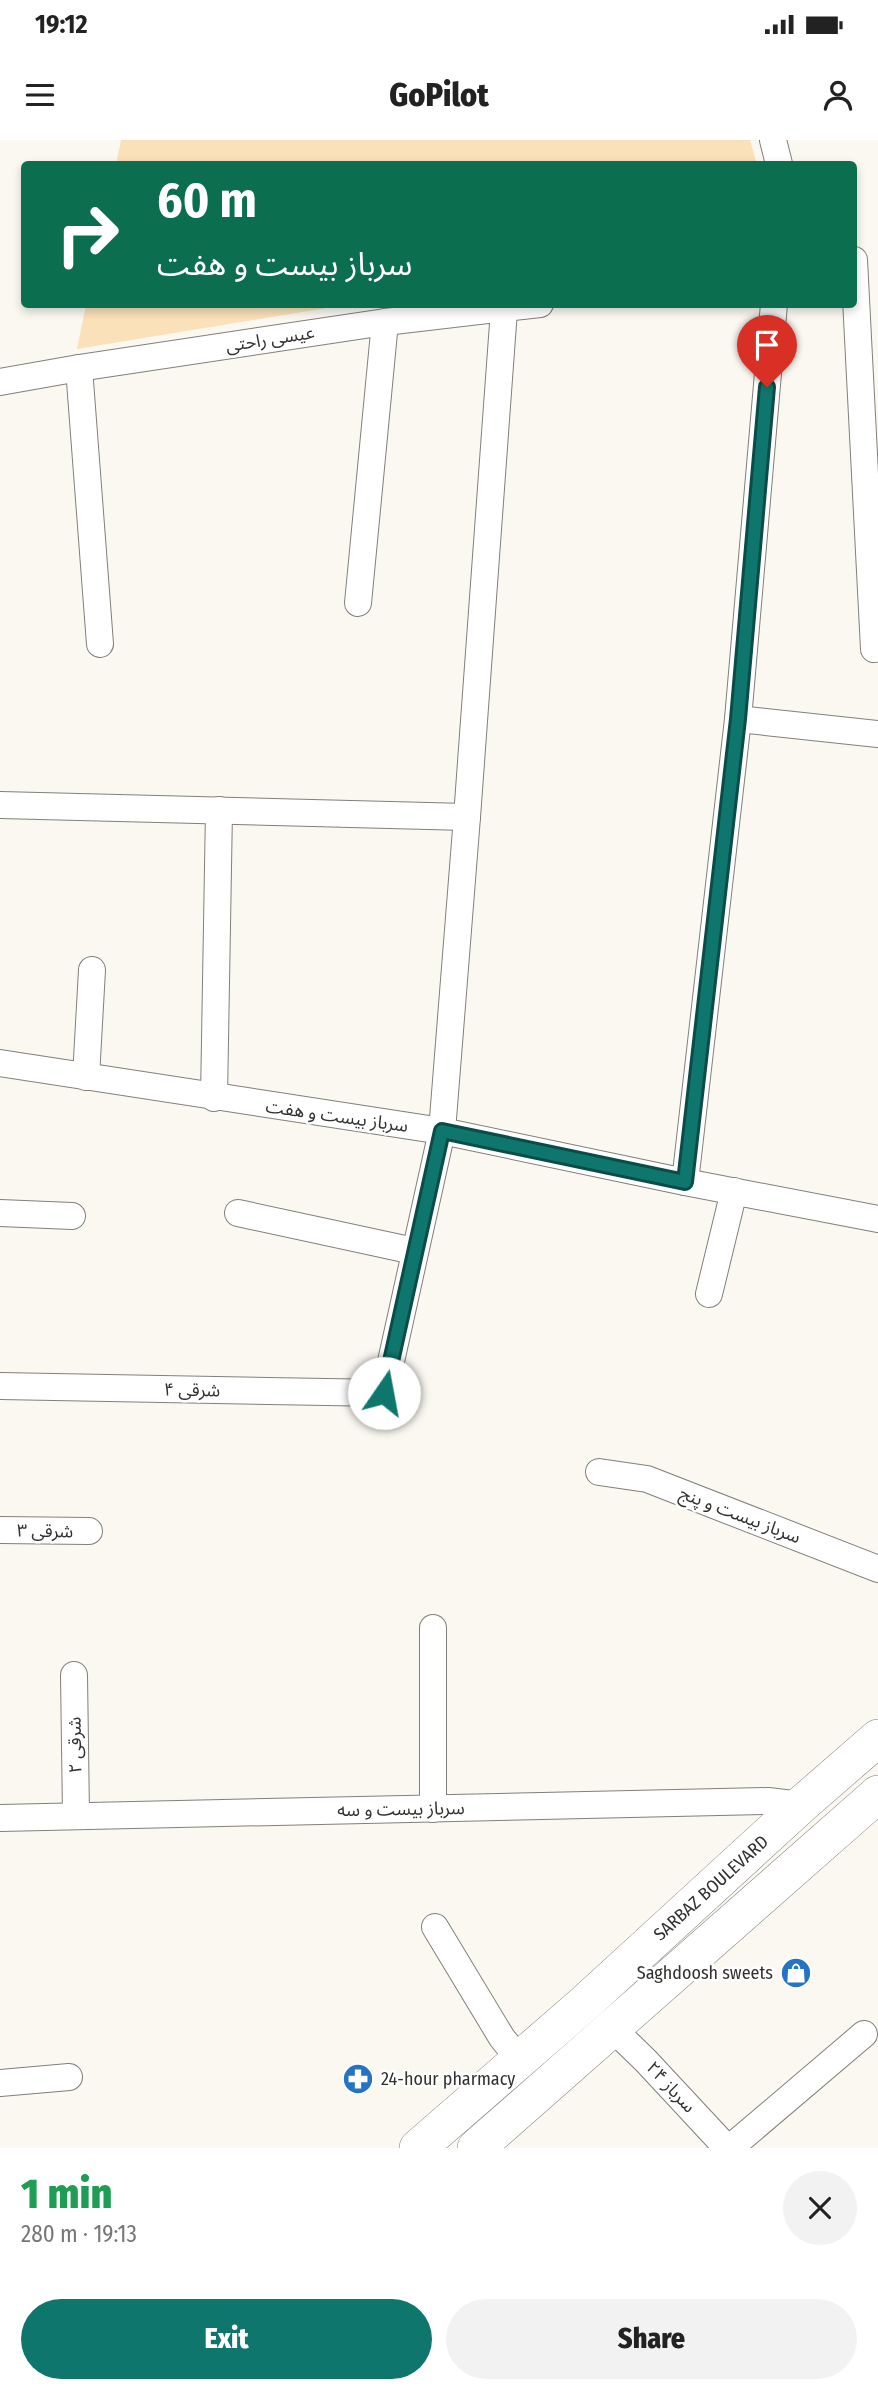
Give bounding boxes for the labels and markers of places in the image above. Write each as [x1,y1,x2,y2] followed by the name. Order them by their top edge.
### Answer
[737,315,797,387] pin
[779,1956,813,1990] shop icon: Saghdoosh sweets
[637,1962,773,1984] place label: Saghdoosh sweets
[341,2062,375,2096] pharmacy icon: 24-hour pharmacy
[381,2068,515,2090] place label: 24-hour pharmacy

